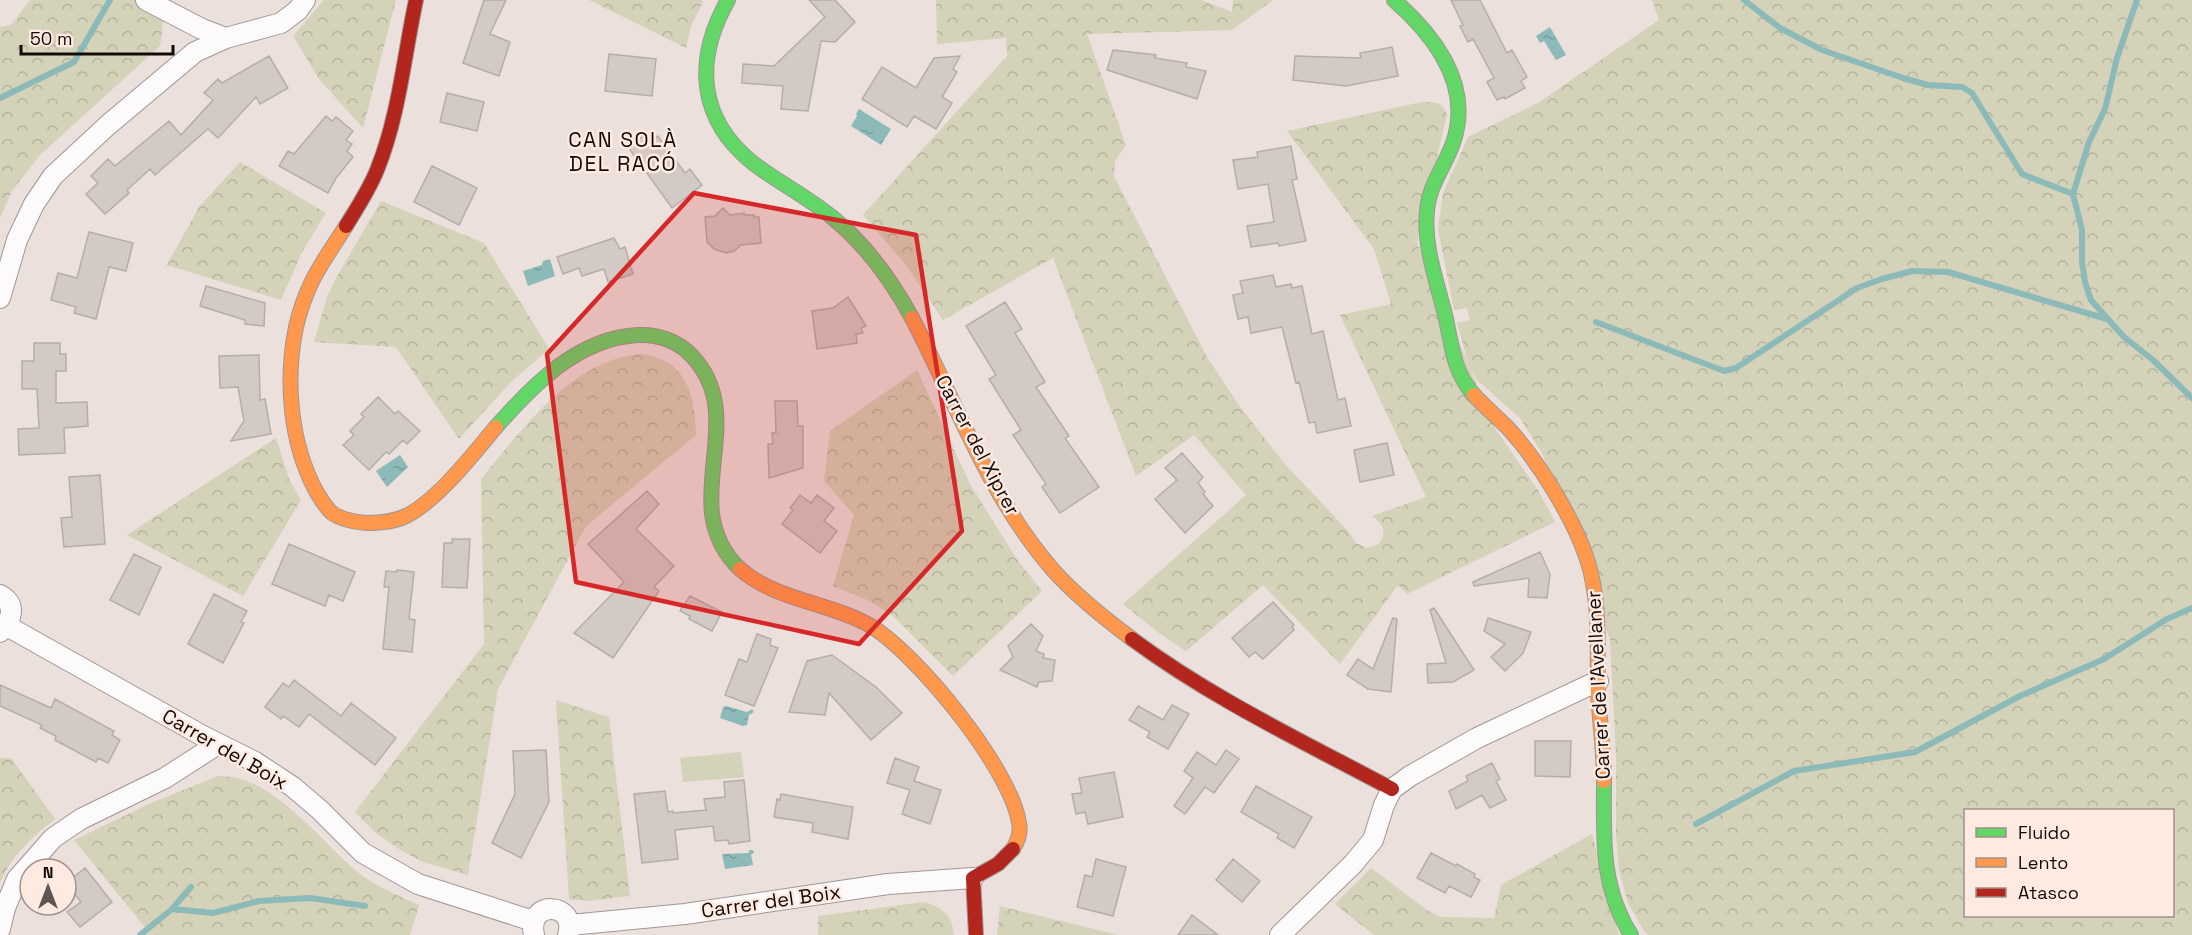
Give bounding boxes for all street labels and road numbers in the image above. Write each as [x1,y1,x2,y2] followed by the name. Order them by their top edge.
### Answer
[930,370,1026,520] street label: Carrer del Xiprer
[1580,590,1616,780] street label: Carrer de l'Avellaner
[158,703,292,795] street label: Carrer del Boix
[700,878,842,924] street label: Carrer del Boix

